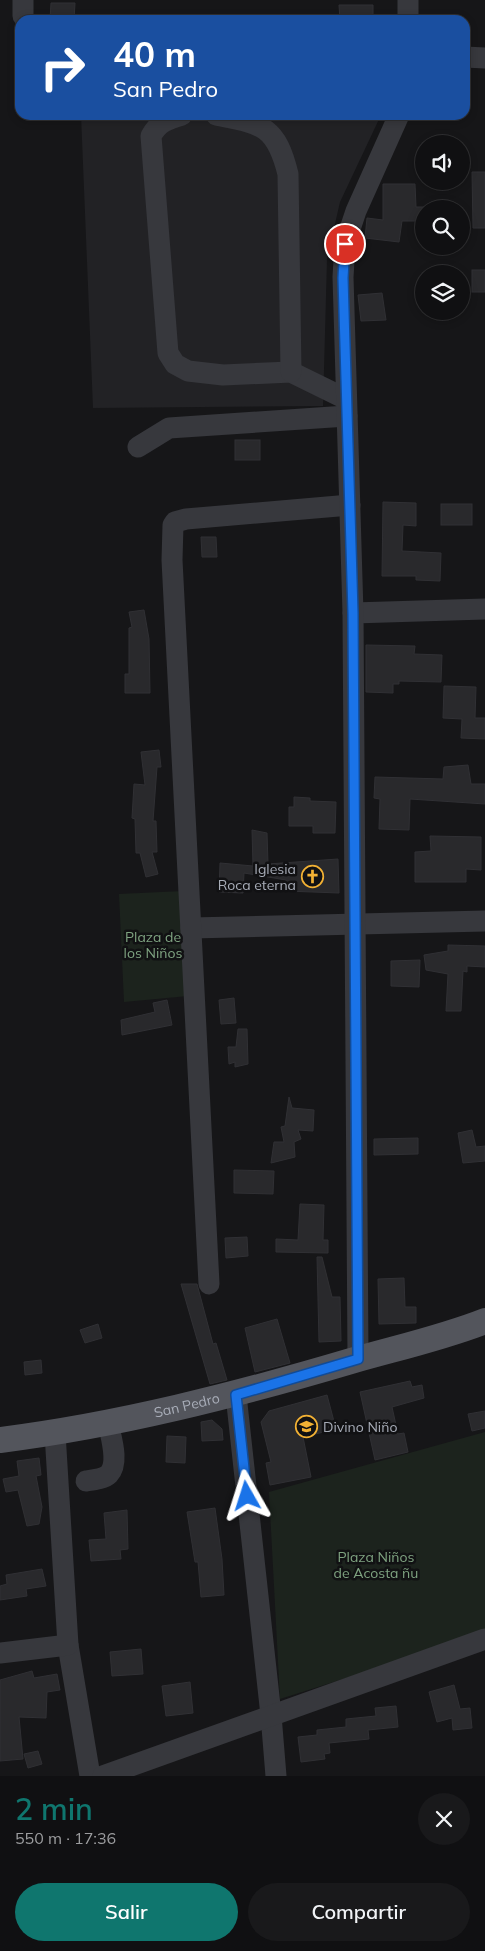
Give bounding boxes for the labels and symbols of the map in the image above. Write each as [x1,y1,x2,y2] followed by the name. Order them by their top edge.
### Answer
[324,223,366,265] pin
[218,860,296,894] place label: Iglesia Roca eterna
[300,865,324,889] church icon: Iglesia Roca eterna
[124,928,182,962] park label: Plaza de los Niños
[152,1389,221,1422] street label: San Pedro
[295,1415,319,1439] school or university icon: Divino Niño
[323,1418,397,1436] place label: Divino Niño
[220,1469,272,1521] position arrow
[334,1548,418,1582] park label: Plaza Niños de Acosta ñu

